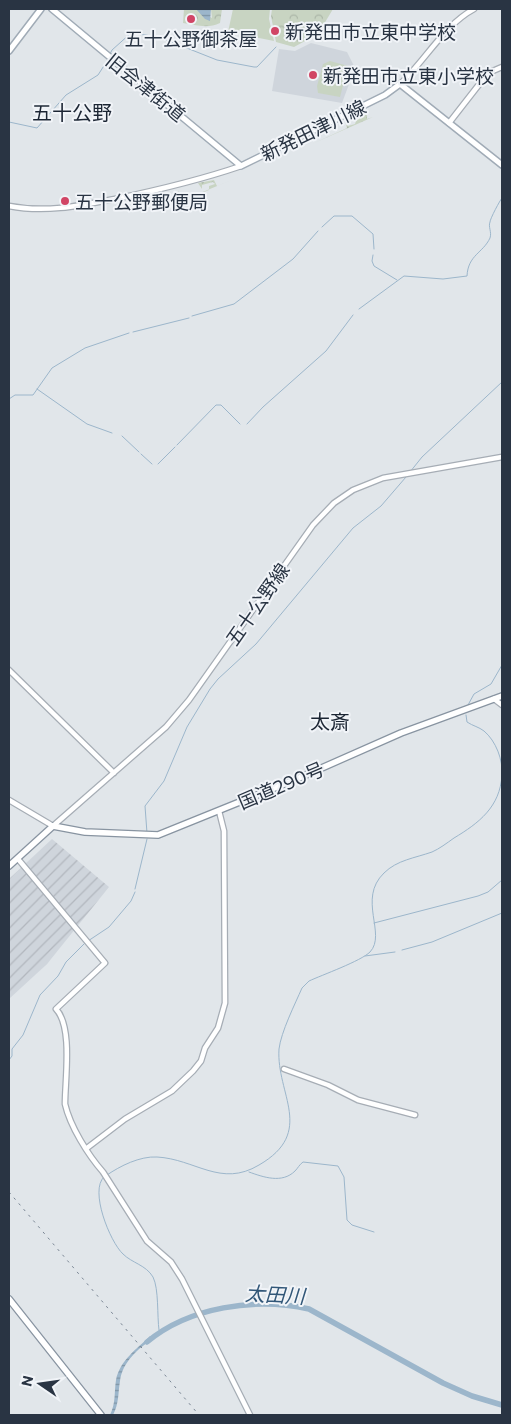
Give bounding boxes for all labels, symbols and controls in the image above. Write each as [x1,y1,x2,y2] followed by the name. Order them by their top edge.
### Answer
[185,13,197,25] marker: 五十公野御茶屋
[285,20,456,43] place label: 新発田市立東中学校
[269,25,281,37] marker: 新発田市立東中学校
[124,27,258,50] place label: 五十公野御茶屋
[102,48,190,126] street label: 旧会津街道
[323,64,494,87] place label: 新発田市立東小学校
[307,69,319,81] marker: 新発田市立東小学校
[257,95,369,165] street label: 新発田津川線
[32,100,112,124] district label: 五十公野
[75,190,208,213] place label: 五十公野郵便局
[59,195,71,207] marker: 五十公野郵便局
[220,558,294,650] street label: 五十公野線
[310,709,350,733] district label: 太斎
[234,757,328,813] street label: 国道290号
[244,1280,308,1308] water label: 太田川
[15,1359,65,1409] north arrow
[17,1374,36,1388] text: N

